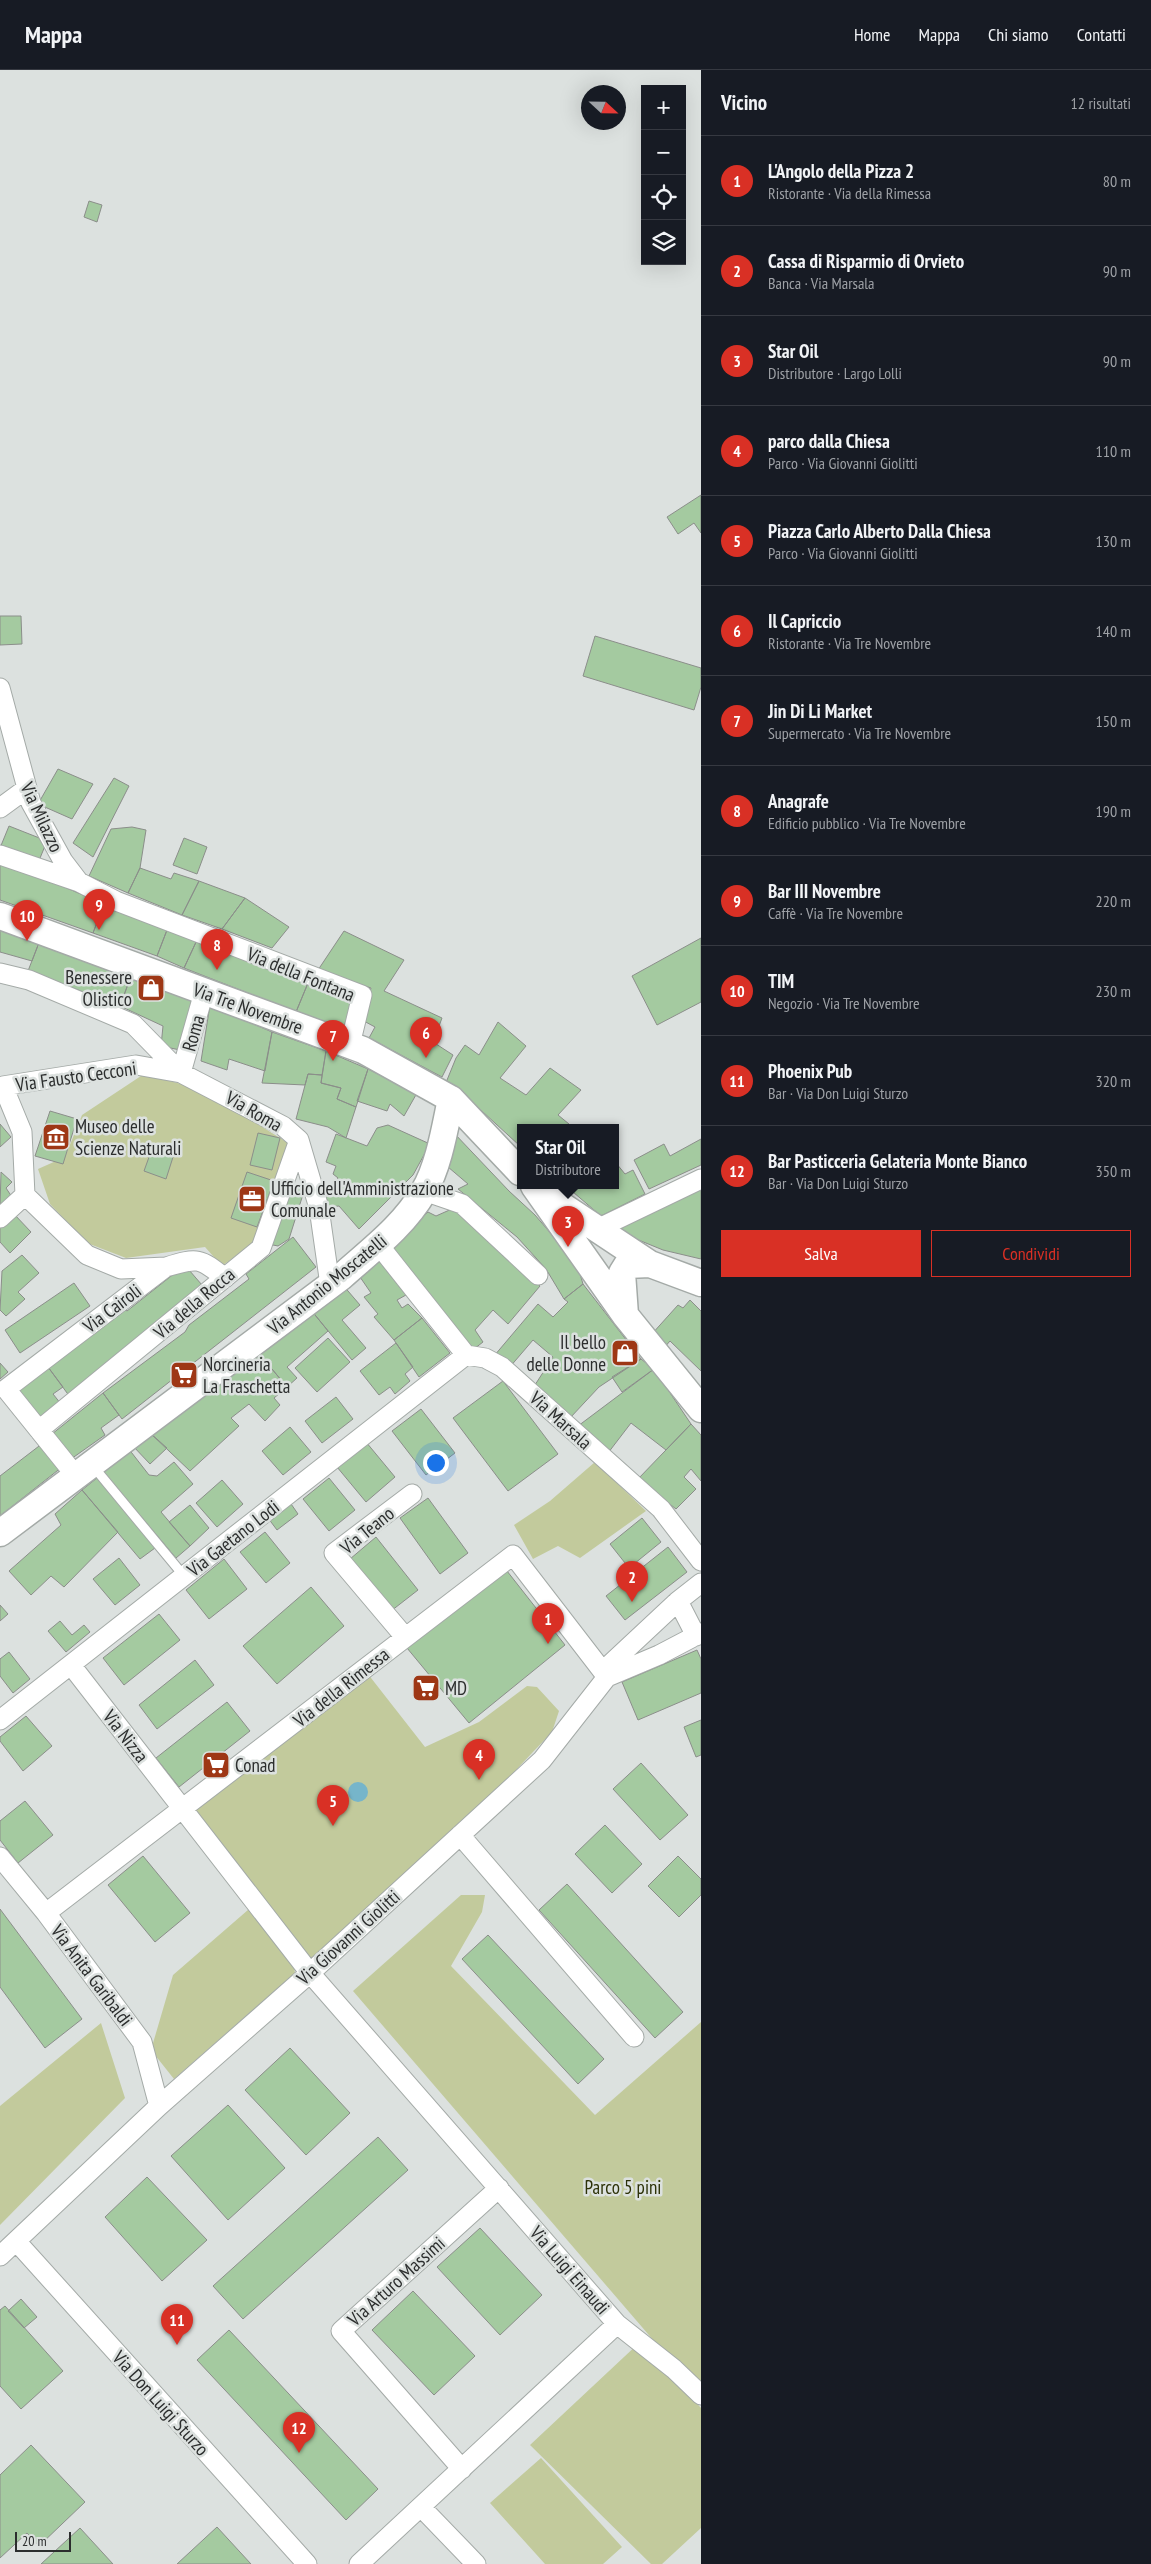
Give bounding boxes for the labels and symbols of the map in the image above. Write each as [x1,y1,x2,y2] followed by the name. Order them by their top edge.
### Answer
[581,85,626,130] north arrow
[15,777,69,856] street label: Via Milazzo
[83,889,115,930] pin: 9
[11,900,43,941] pin: 10
[201,929,233,970] pin: 8
[243,941,358,1007] street label: Via della Fontana
[65,965,132,1011] place label: Benessere Olistico
[136,973,166,1003] shop icon: Benessere Olistico
[189,977,306,1039] street label: Via Tre Novembre
[176,1012,210,1054] street label: Roma
[410,1017,442,1058] pin: 6
[317,1020,349,1061] pin: 7
[13,1056,138,1096] street label: Via Fausto Cecconi
[221,1085,286,1137] street label: Via Roma
[75,1114,181,1160] place label: Museo delle Scienze Naturali
[41,1122,71,1152] museum icon: Museo delle Scienze Naturali
[271,1176,454,1222] place label: Ufficio dell'Amministrazione Comunale
[237,1184,267,1214] office icon: Ufficio dell'Amministrazione Comunale
[552,1206,584,1247] pin: 3
[262,1229,391,1340] street label: Via Antonio Moscatelli
[148,1262,239,1344] street label: Via della Rocca
[77,1278,146,1338] street label: Via Cairoli
[526,1330,606,1376] place label: Il bello delle Donne
[610,1338,640,1368] shop icon: Il bello delle Donne
[203,1352,290,1398] place label: Norcineria La Fraschetta
[169,1360,199,1390] supermarket icon: Norcineria La Fraschetta
[524,1385,597,1454] street label: Via Marsala
[423,1450,449,1476] your location
[181,1495,284,1582] street label: Via Gaetano Lodi
[334,1501,399,1560] street label: Via Teano
[616,1561,648,1602] pin: 2
[532,1603,564,1644] pin: 1
[288,1642,394,1732] street label: Via della Rimessa
[411,1673,441,1703] supermarket icon: MD
[445,1676,467,1700] place label: MD
[97,1704,154,1767] street label: Via Nizza
[463,1739,495,1780] pin: 4
[201,1750,231,1780] supermarket icon: Conad
[235,1753,276,1777] place label: Conad
[317,1785,349,1826] pin: 5
[291,1884,405,1990] street label: Via Giovanni Giolitti
[45,1919,138,2031] street label: Via Anita Garibaldi
[585,2175,661,2199] park label: Parco 5 pini
[524,2220,615,2319] street label: Via Luigi Einaudi
[342,2231,450,2332] street label: Via Arturo Massimi
[161,2304,193,2345] pin: 11
[107,2345,214,2460] street label: Via Don Luigi Sturzo
[283,2412,315,2453] pin: 12
[15,2529,71,2552] scale bar

